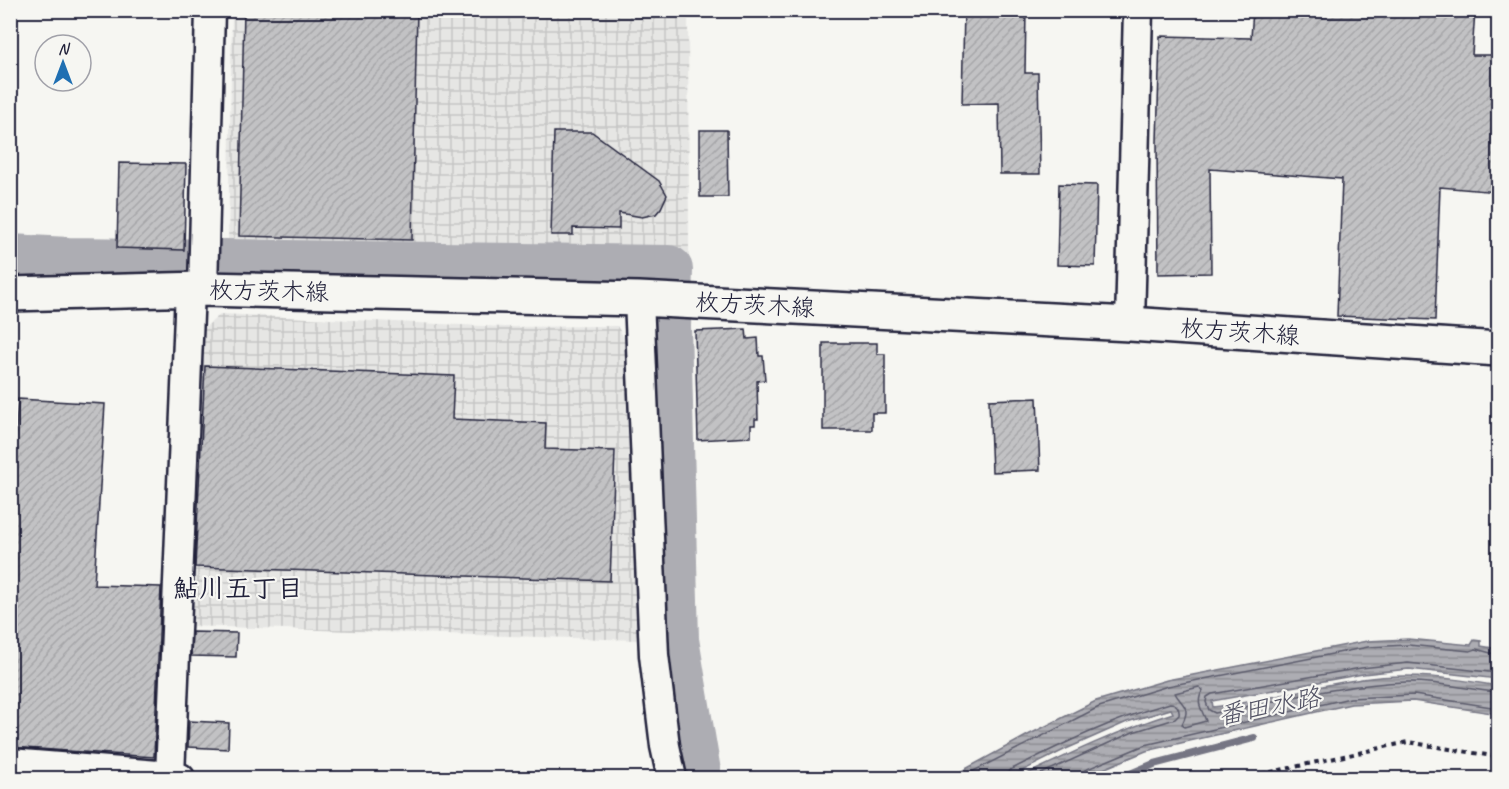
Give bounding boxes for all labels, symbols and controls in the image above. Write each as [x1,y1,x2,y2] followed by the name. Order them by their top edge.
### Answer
[33,33,93,93] north arrow
[58,39,71,59] text: N
[209,275,329,307] street label: 枚方茨木線
[694,287,816,323] street label: 枚方茨木線
[1179,313,1301,351] street label: 枚方茨木線
[173,572,303,605] district label: 鮎川五丁目
[1215,680,1325,733] water label: 番田水路

